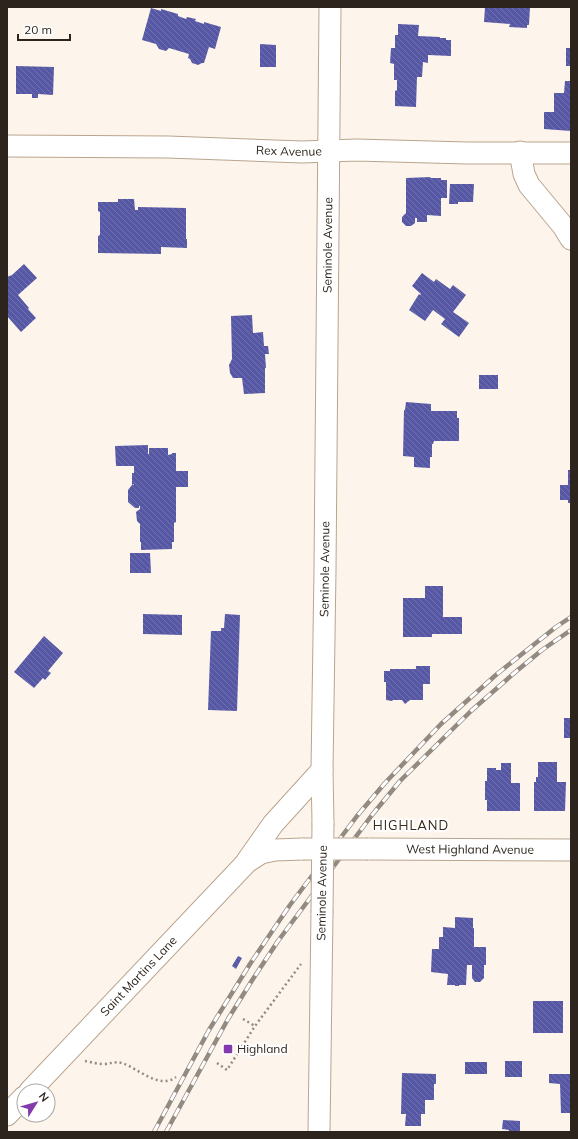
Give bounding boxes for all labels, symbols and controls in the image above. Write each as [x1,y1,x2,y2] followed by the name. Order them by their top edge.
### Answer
[18,16,70,42] scale bar
[24,22,52,37] text: 20 m
[256,142,322,159] street label: Rex Avenue
[319,197,335,293] street label: Seminole Avenue
[316,521,332,617] street label: Seminole Avenue
[373,817,449,833] district label: HIGHLAND
[406,841,534,857] street label: West Highland Avenue
[313,845,330,941] street label: Seminole Avenue
[97,933,180,1019] street label: Saint Martins Lane
[237,1041,288,1056] place label: Highland
[222,1043,234,1055] marker: Highland
[16,1083,56,1123] north arrow
[36,1089,52,1105] text: N

